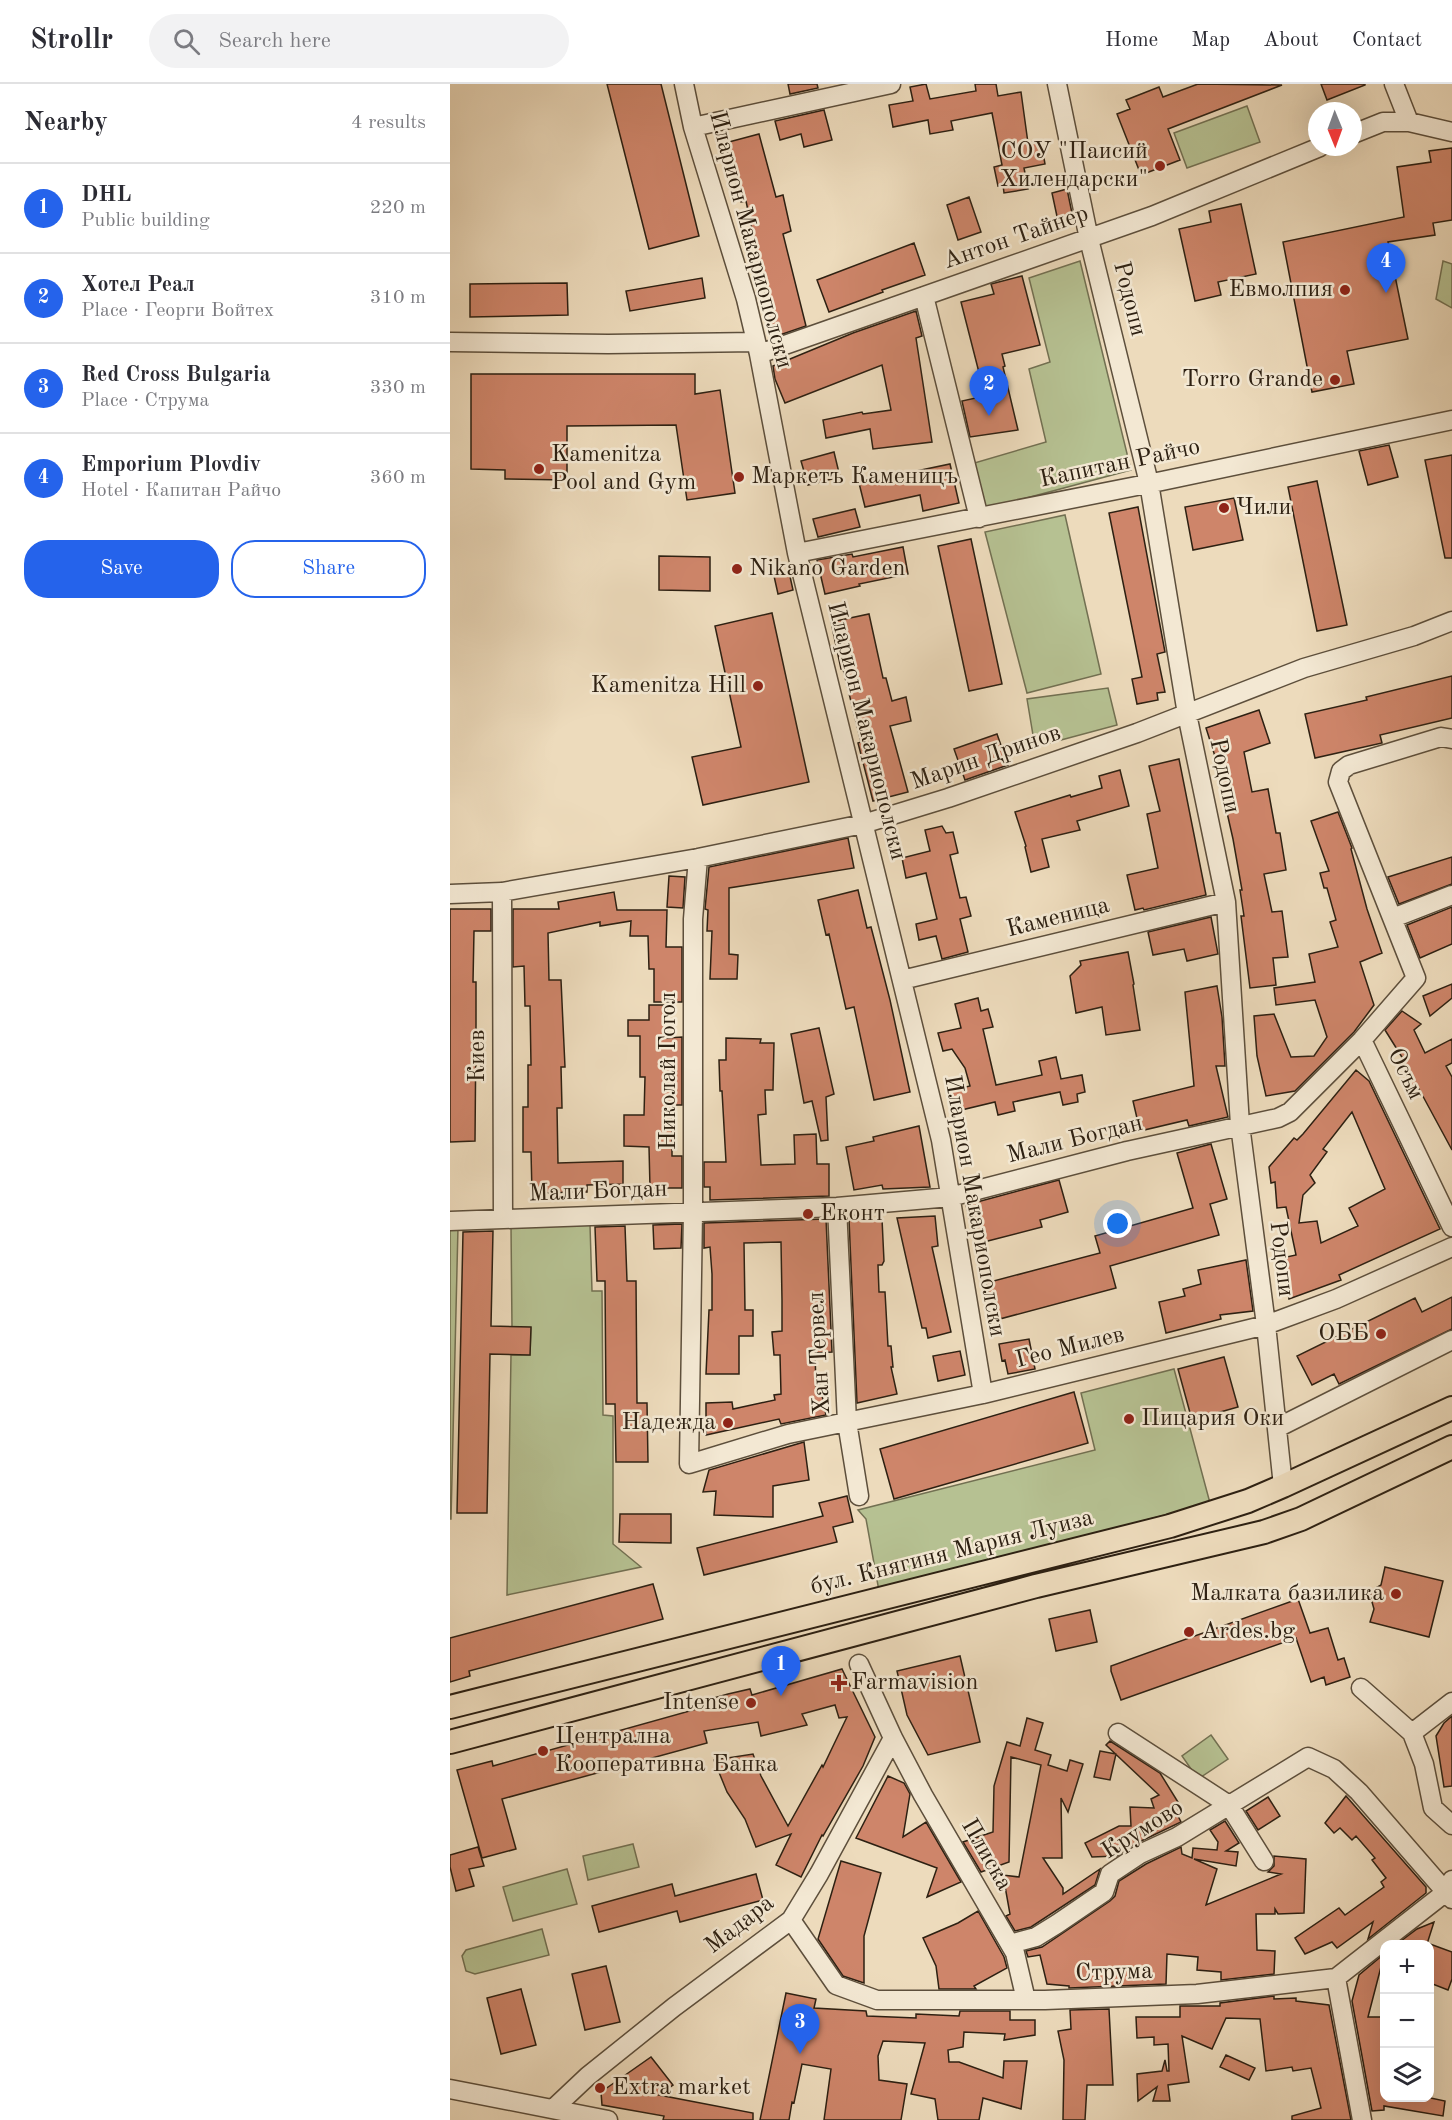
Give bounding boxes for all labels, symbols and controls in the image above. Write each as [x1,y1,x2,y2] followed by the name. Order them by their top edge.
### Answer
[149,14,569,68] search box
[170,25,203,58] icon: search
[30,27,113,55] text: Strollr
[218,30,331,52] text: Search here
[1105,30,1158,51] text: Home
[1191,30,1230,51] text: Map
[1263,30,1319,51] text: About
[1352,30,1422,51] text: Contact
[1308,102,1362,156] north arrow
[704,109,796,371] street label: Иларион Макариополски
[24,110,108,136] text: Nearby
[351,113,426,133] text: 4 results
[1000,140,1148,192] place label: СОУ "Паисий Хилендарски"
[1153,159,1167,173] marker: СОУ "Паисий Хилендарски"
[81,184,131,206] text: DHL
[38,198,49,218] text: 1
[370,198,426,218] text: 220 m
[940,202,1092,274] street label: Антон Тайнер
[81,211,210,231] text: Public building
[1366,244,1406,293] pin: 4
[1108,259,1150,339] street label: Родопи
[81,274,195,296] text: Хотел Реал
[1229,278,1333,302] place label: Евмолпия
[1338,283,1352,297] marker: Евмолпия
[38,288,49,308] text: 2
[370,288,426,308] text: 310 m
[81,301,274,321] text: Place · Георги Войтех
[81,364,271,386] text: Red Cross Bulgaria
[970,366,1008,416] pin: 2
[1182,368,1323,392] place label: Torro Grande
[1328,373,1342,387] marker: Torro Grande
[38,378,49,398] text: 3
[370,378,426,398] text: 330 m
[81,391,209,411] text: Place · Струма
[1038,435,1202,493] street label: Капитан Райчо
[551,443,696,495] place label: Kamenitza Pool and Gym
[81,454,261,476] text: Emporium Plovdiv
[532,462,546,476] marker: Kamenitza Pool and Gym
[751,465,958,489] place label: Маркетъ Каменицъ
[38,468,49,488] text: 4
[370,468,426,488] text: 360 m
[732,470,746,484] marker: Маркетъ Каменицъ
[81,481,281,501] text: Hotel · Капитан Райчо
[1236,496,1292,520] place label: Чили
[1217,501,1231,515] marker: Чили
[24,540,219,598] button: Save
[231,540,426,598] button: Share
[749,557,905,581] place label: Nikano Garden
[730,562,744,576] marker: Nikano Garden
[822,599,910,863] street label: Иларион Макариополски
[591,674,746,698] place label: Kamenitza Hill
[751,679,765,693] marker: Kamenitza Hill
[908,721,1064,795] street label: Марин Дринов
[1204,736,1244,816] street label: Родопи
[1004,894,1112,942] street label: Каменица
[657,992,681,1150] street label: Николай Гогол
[466,1030,490,1082] street label: Киев
[1382,1045,1428,1103] street label: Осъм
[939,1073,1009,1339] street label: Иларион Макариополски
[1005,1112,1145,1168] street label: Мали Богдан
[528,1178,668,1206] street label: Мали Богдан
[820,1202,885,1226] place label: Еконт
[801,1207,815,1221] marker: Еконт
[1103,1209,1132,1238] your location
[1264,1220,1298,1298] street label: Родопи
[805,1291,835,1415] street label: Хан Тервел
[1318,1322,1369,1346] place label: ОББ
[1013,1323,1127,1373] street label: Гео Милев
[1374,1327,1388,1341] marker: ОББ
[1141,1407,1284,1431] place label: Пицария Оки
[622,1411,716,1435] place label: Надежда
[1122,1412,1136,1426] marker: Пицария Оки
[721,1416,735,1430] marker: Надежда
[808,1506,1096,1600] street label: бул. Княгиня Мария Луиза
[1190,1582,1384,1606] place label: Малката базилика
[1389,1587,1403,1601] marker: Малката базилика
[1201,1620,1295,1644] place label: Ardes.bg
[1182,1625,1196,1639] marker: Ardes.bg
[762,1646,800,1696] pin: 1
[851,1671,979,1695] place label: Farmavision
[832,1676,846,1690] marker: Farmavision
[663,1691,739,1715] place label: Intense
[744,1696,758,1710] marker: Intense
[555,1725,778,1777] place label: Централна Кооперативна Банка
[536,1744,550,1758] marker: Централна Кооперативна Банка
[1098,1796,1188,1864] street label: Крумово
[956,1815,1016,1895] street label: Плиска
[701,1891,779,1959] street label: Мадара
[1380,1940,1434,2102] map controls
[1380,1940,1434,1994] button: +
[1075,1960,1153,1986] street label: Струма
[1380,1994,1434,2048] button: −
[780,2004,820,2054] pin: 3
[1380,2048,1434,2102] button: layers
[612,2076,751,2100] place label: Extra market
[593,2081,607,2095] marker: Extra market

